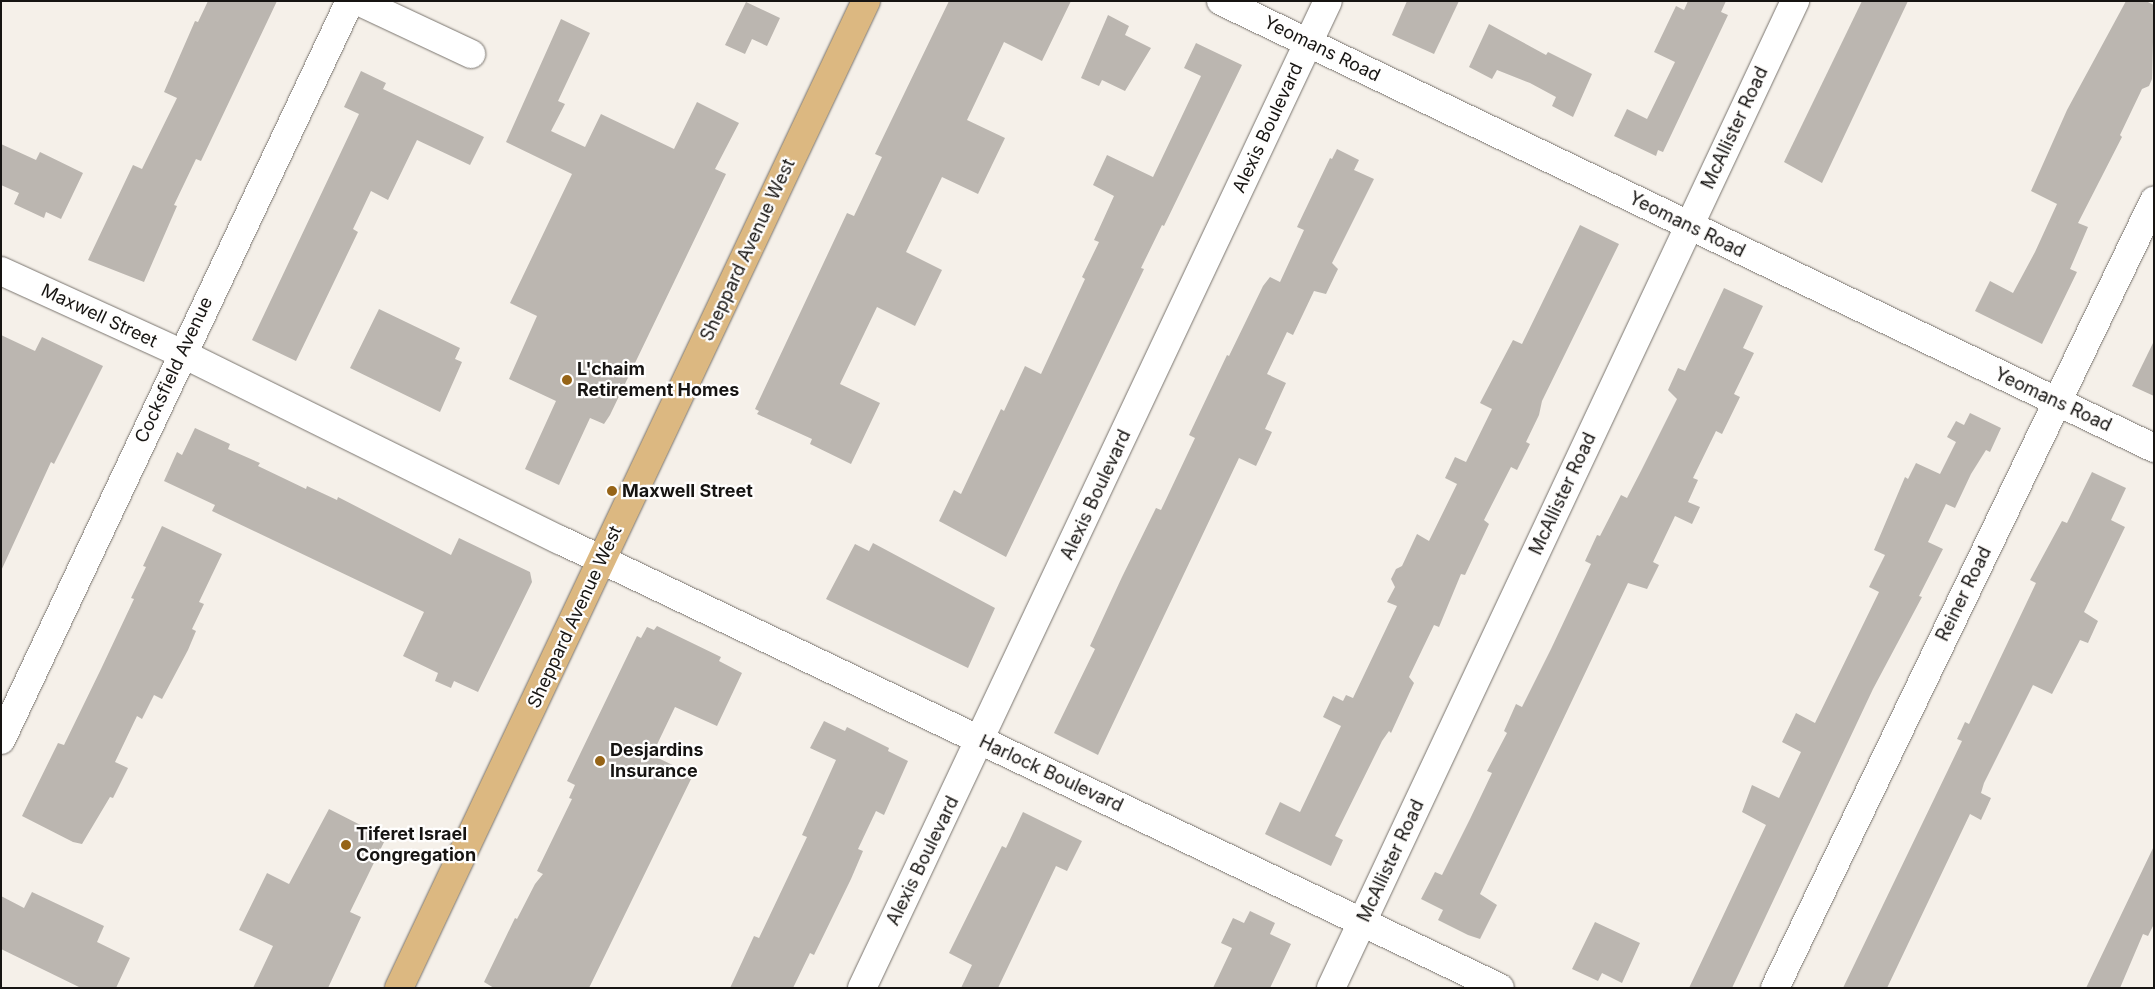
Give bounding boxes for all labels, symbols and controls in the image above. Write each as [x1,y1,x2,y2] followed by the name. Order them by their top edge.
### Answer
[1260,12,1384,86] street label: Yeomans Road
[1228,60,1308,196] street label: Alexis Boulevard
[1697,63,1773,193] street label: McAllister Road
[696,155,800,345] street label: Sheppard Avenue West
[1625,188,1749,262] street label: Yeomans Road
[37,280,161,352] street label: Maxwell Street
[131,293,217,447] street label: Cocksfield Avenue
[577,359,739,402] place label: L'chaim Retirement Homes
[1991,363,2115,437] street label: Yeomans Road
[561,374,573,386] marker: L'chaim Retirement Homes
[1056,427,1136,563] street label: Alexis Boulevard
[1525,429,1601,559] street label: McAllister Road
[622,480,753,502] place label: Maxwell Street
[606,485,618,497] marker: Maxwell Street
[523,522,627,712] street label: Sheppard Avenue West
[1932,543,1996,645] street label: Reiner Road
[976,731,1126,817] street label: Harlock Boulevard
[610,740,704,782] place label: Desjardins Insurance
[594,755,606,767] marker: Desjardins Insurance
[882,793,964,929] street label: Alexis Boulevard
[1353,796,1429,926] street label: McAllister Road
[356,824,476,866] place label: Tiferet Israel Congregation
[340,839,352,851] marker: Tiferet Israel Congregation

